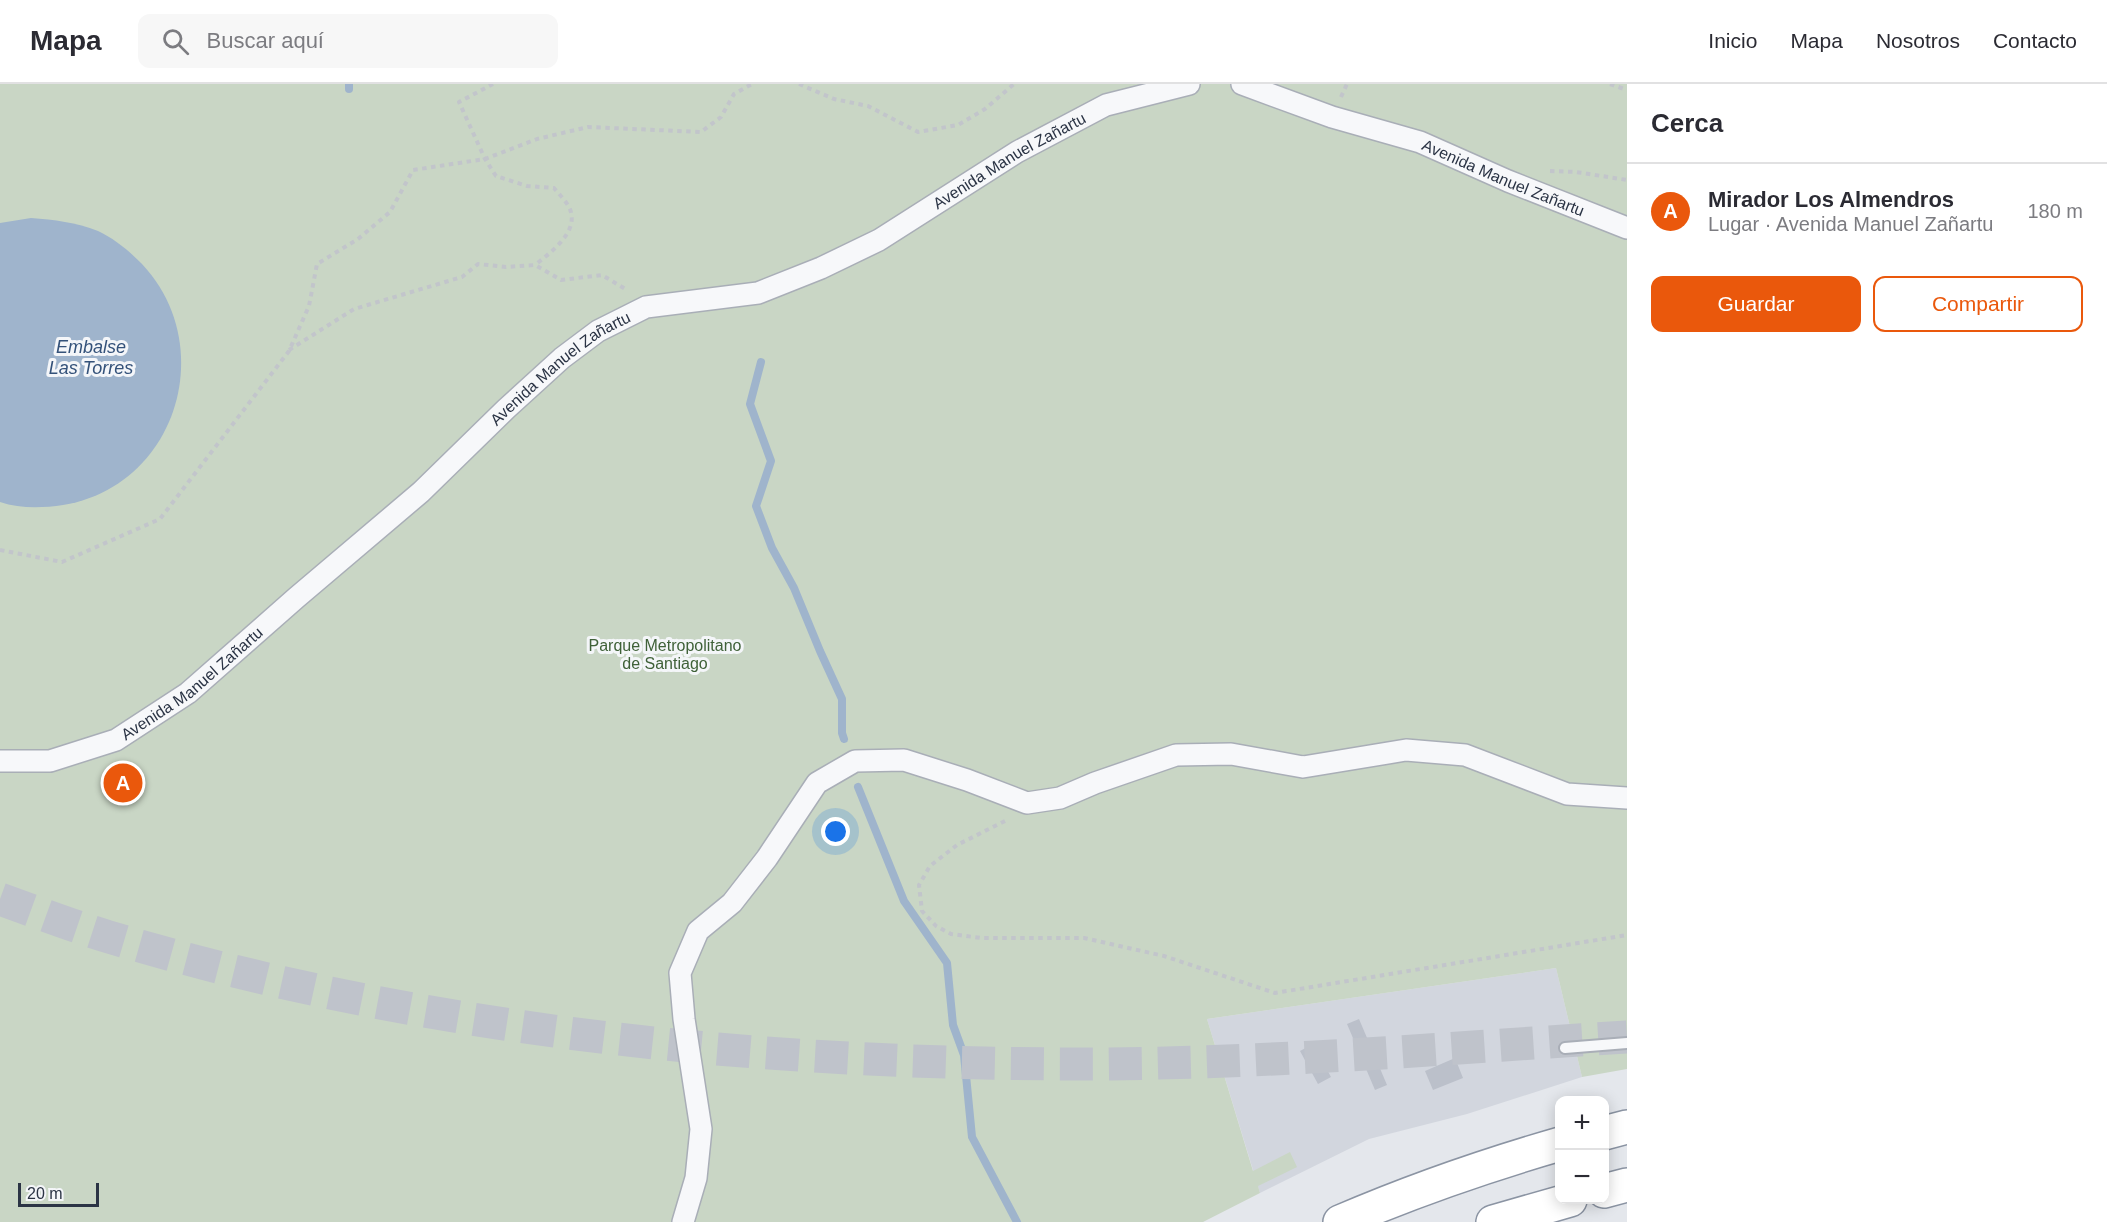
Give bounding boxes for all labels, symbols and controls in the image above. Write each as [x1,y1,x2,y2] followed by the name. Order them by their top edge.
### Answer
[138,14,558,68] search box
[30,25,102,56] text: Mapa
[159,25,192,58] icon: search
[207,28,324,53] text: Buscar aquí
[1708,29,1757,52] text: Inicio
[1790,29,1843,52] text: Mapa
[1876,29,1960,52] text: Nosotros
[1993,29,2077,52] text: Contacto
[1651,108,1723,138] text: Cerca
[930,109,1089,212] street label: Avenida Manuel Zañartu
[1420,136,1587,219] street label: Avenida Manuel Zañartu
[1708,187,1954,212] text: Mirador Los Almendros
[1663,200,1678,222] text: A
[2027,200,2083,222] text: 180 m
[1708,213,1993,235] text: Lugar · Avenida Manuel Zañartu
[1651,276,1861,332] button: Guardar
[1873,276,2083,332] button: Compartir
[487,308,633,429] street label: Avenida Manuel Zañartu
[49,337,133,378] water label: Embalse Las Torres
[118,624,266,743] street label: Avenida Manuel Zañartu
[589,637,742,672] park label: Parque Metropolitano de Santiago
[104,760,142,806] pin: A
[821,817,850,846] your location
[1555,1096,1609,1204] map controls
[1555,1096,1609,1150] button: +
[1555,1150,1609,1204] button: −
[18,1180,99,1208] scale bar
[27,1185,63,1202] text: 20 m

